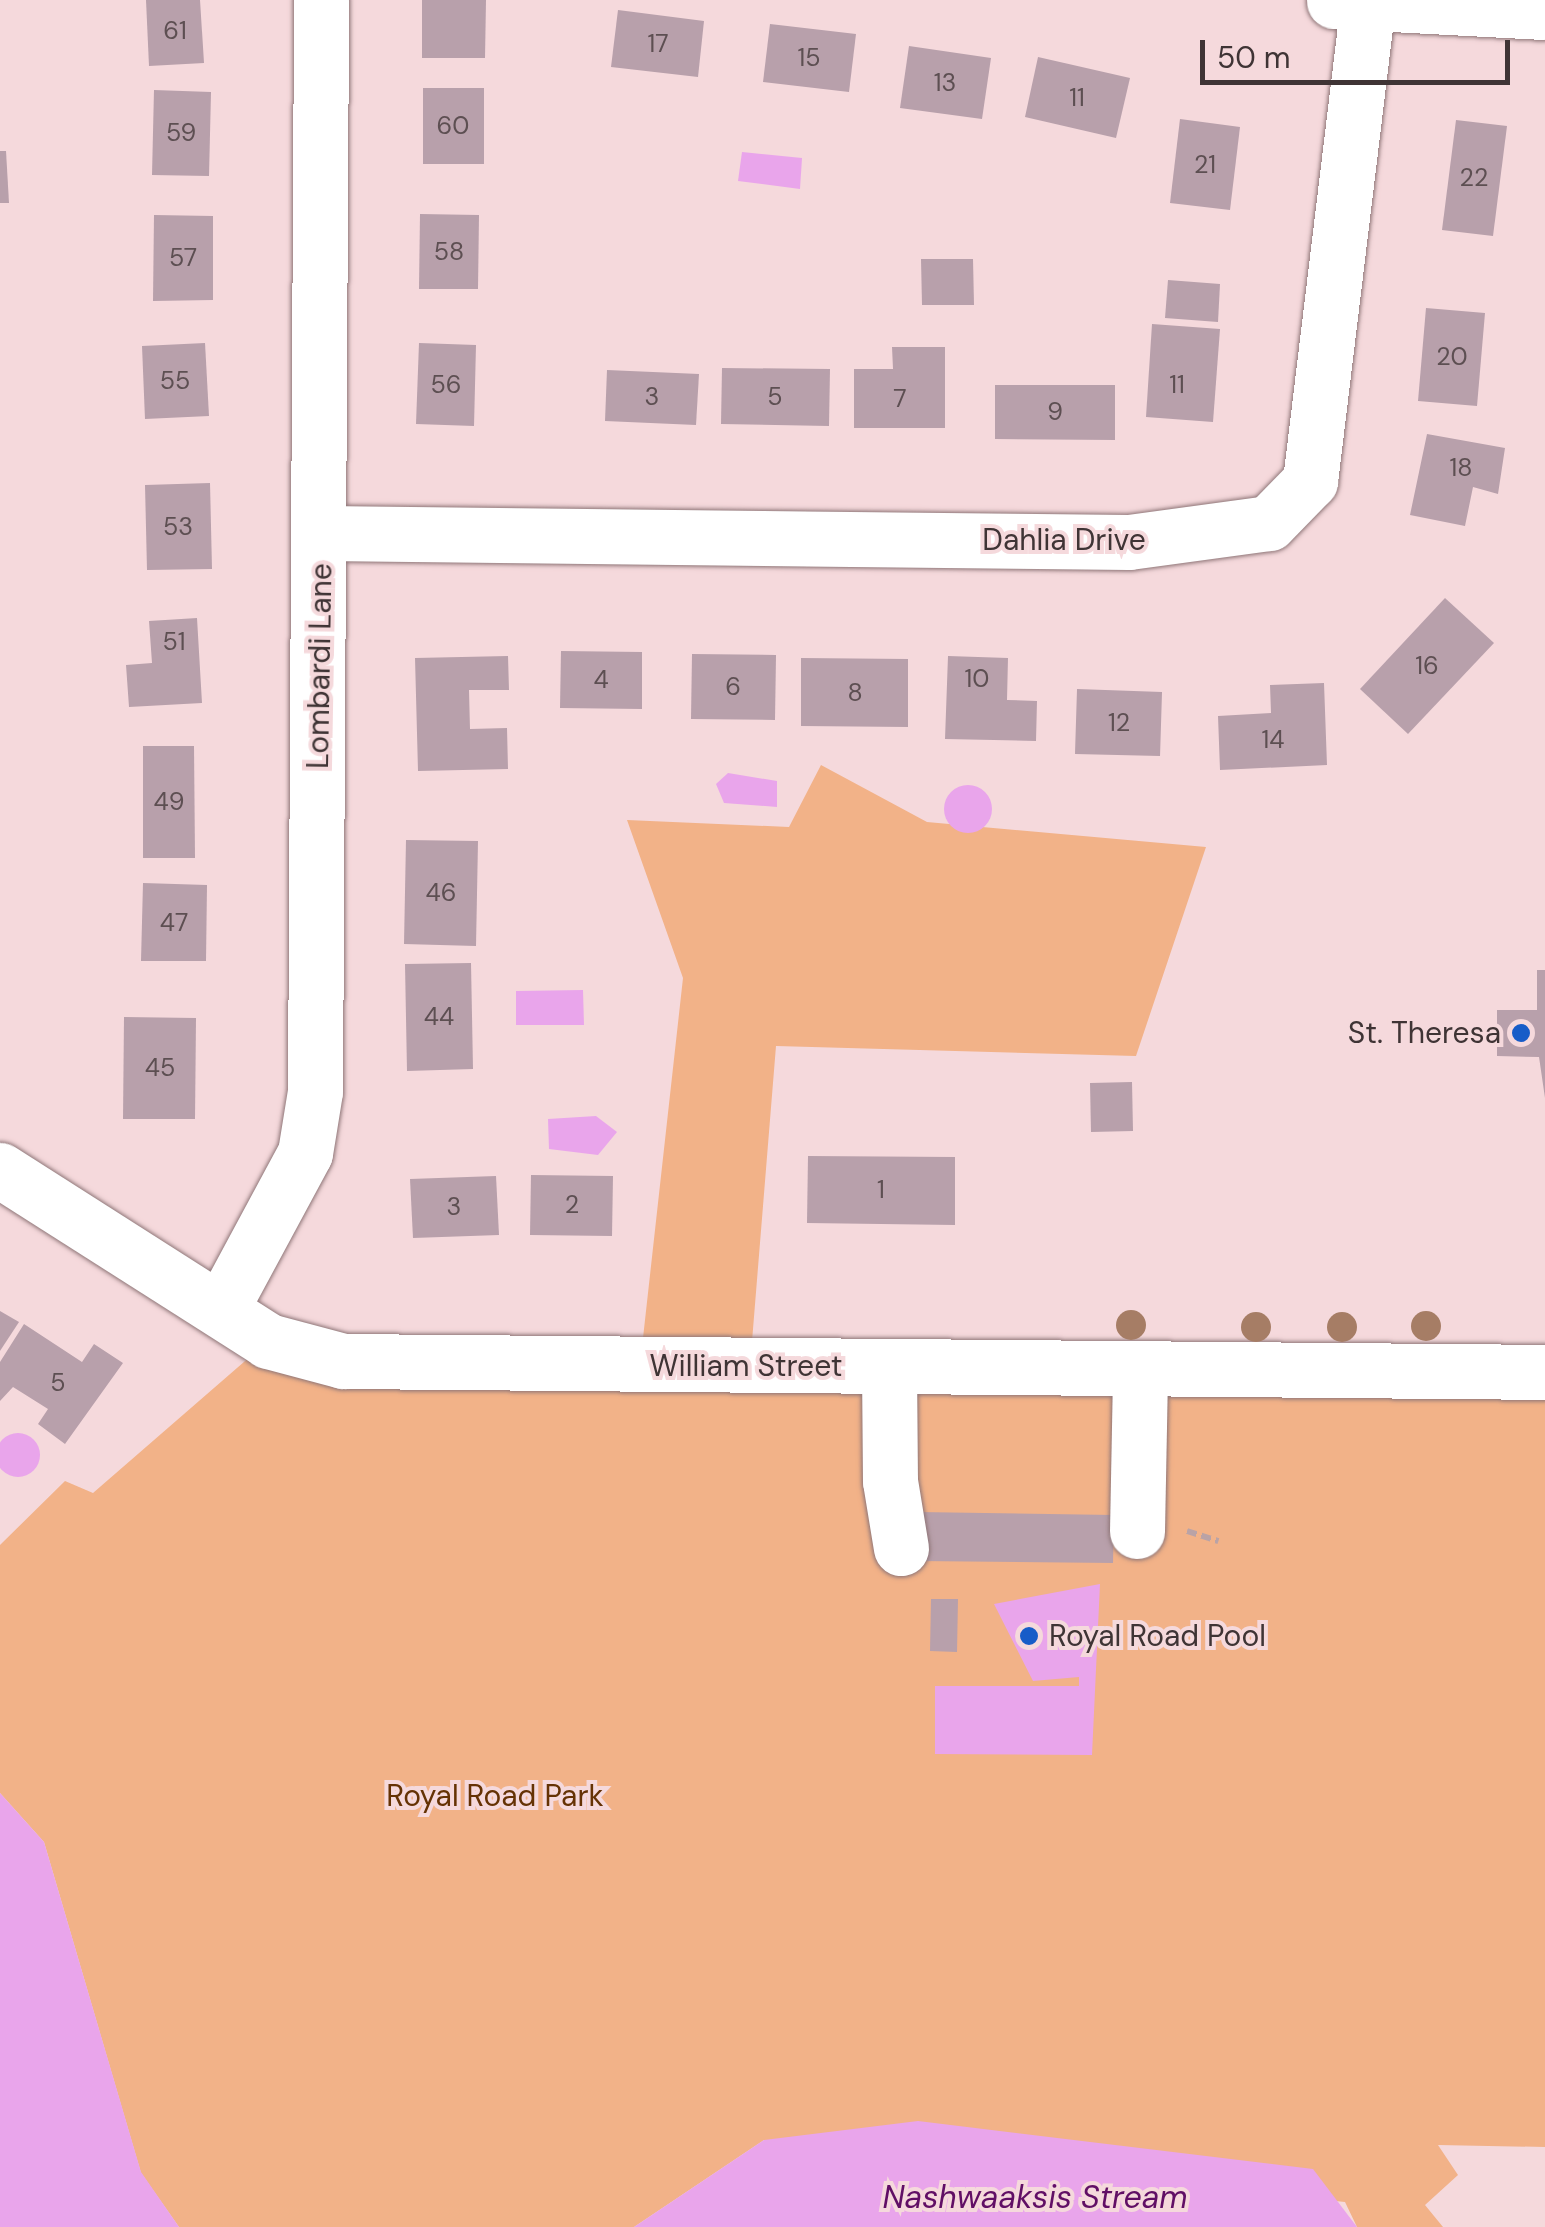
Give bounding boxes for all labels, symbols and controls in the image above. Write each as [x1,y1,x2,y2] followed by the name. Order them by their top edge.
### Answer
[163,16,187,46] house number: 61
[1205,20,1515,82] scale bar
[647,29,669,59] house number: 17
[1217,38,1291,77] text: 50 m
[797,43,821,73] house number: 15
[934,68,956,98] house number: 13
[1069,83,1085,113] house number: 11
[437,111,469,141] house number: 60
[166,118,196,148] house number: 59
[1194,150,1216,180] house number: 21
[1460,163,1488,193] house number: 22
[434,237,464,267] house number: 58
[169,243,197,273] house number: 57
[1436,342,1468,372] house number: 20
[160,366,190,396] house number: 55
[431,370,461,400] house number: 56
[1169,370,1185,400] house number: 11
[645,382,659,412] house number: 3
[767,382,783,412] house number: 5
[893,384,907,414] house number: 7
[1047,397,1063,427] house number: 9
[1450,453,1472,483] house number: 18
[163,512,193,542] house number: 53
[982,522,1146,558] street label: Dahlia Drive
[300,563,340,769] street label: Lombardi Lane
[162,627,186,657] house number: 51
[1415,651,1439,681] house number: 16
[965,664,989,694] house number: 10
[593,665,609,695] house number: 4
[725,672,741,702] house number: 6
[847,678,863,708] house number: 8
[1108,708,1130,738] house number: 12
[1262,725,1284,755] house number: 14
[154,787,184,817] house number: 49
[426,878,456,908] house number: 46
[160,908,188,938] house number: 47
[424,1002,454,1032] house number: 44
[1348,1015,1501,1051] place label: St. Theresa
[1510,1022,1532,1044] marker: St. Theresa
[145,1053,175,1083] house number: 45
[877,1175,885,1205] house number: 1
[565,1190,579,1220] house number: 2
[447,1192,461,1222] house number: 3
[650,1348,842,1384] street label: William Street
[50,1368,66,1398] house number: 5
[1049,1618,1266,1654] place label: Royal Road Pool
[1018,1625,1040,1647] marker: Royal Road Pool
[386,1778,604,1814] park label: Royal Road Park
[882,2178,1188,2216] water label: Nashwaaksis Stream

